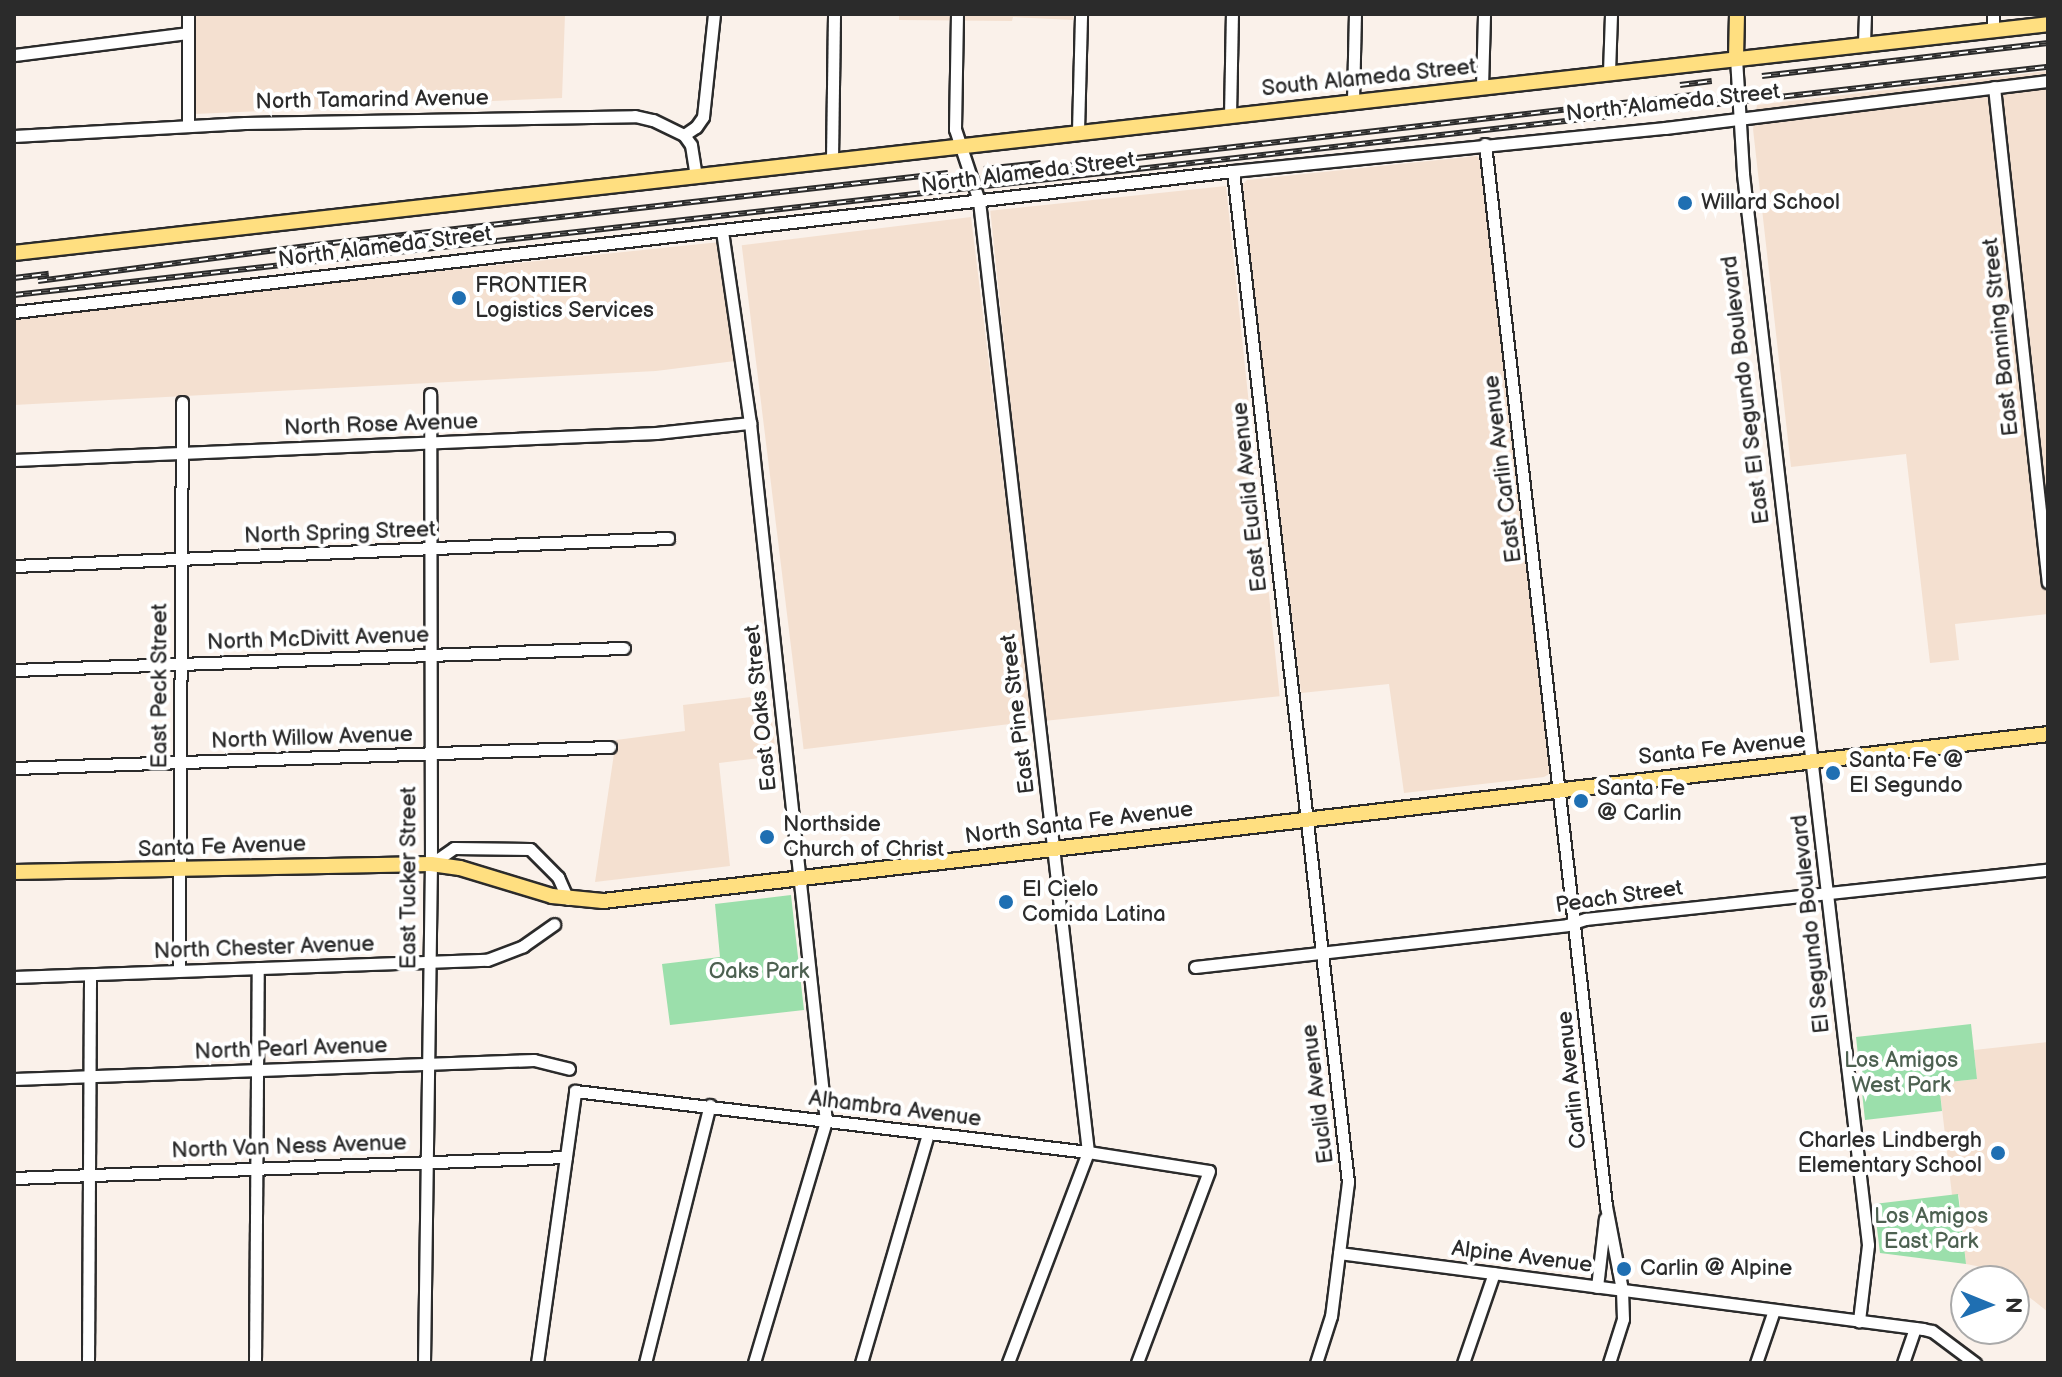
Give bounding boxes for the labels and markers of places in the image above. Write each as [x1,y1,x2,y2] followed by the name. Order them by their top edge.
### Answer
[1701,190,1840,216] place label: Willard School
[1676,194,1694,212] marker: Willard School
[475,272,654,324] place label: FRONTIER Logistics Services
[450,289,468,307] marker: FRONTIER Logistics Services
[1849,747,1963,798] place label: Santa Fe @ El Segundo
[1824,764,1842,782] marker: Santa Fe @ El Segundo
[1597,775,1685,826] place label: Santa Fe @ Carlin
[1572,792,1590,810] marker: Santa Fe @ Carlin
[783,811,944,862] place label: Northside Church of Christ
[758,828,776,846] marker: Northside Church of Christ
[1022,876,1166,928] place label: El Cielo Comida Latina
[997,893,1015,911] marker: El Cielo Comida Latina
[1796,1127,1982,1178] place label: Charles Lindbergh Elementary School
[1989,1144,2007,1162] marker: Charles Lindbergh Elementary School
[1640,1256,1792,1282] place label: Carlin @ Alpine
[1615,1260,1633,1278] marker: Carlin @ Alpine

